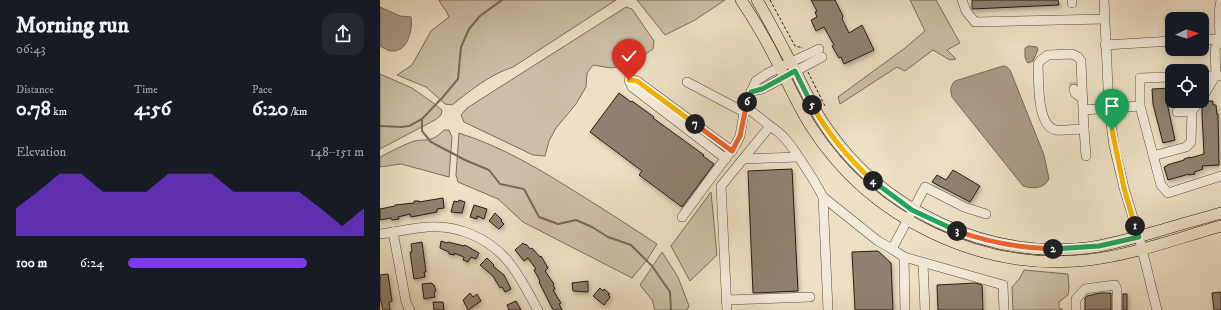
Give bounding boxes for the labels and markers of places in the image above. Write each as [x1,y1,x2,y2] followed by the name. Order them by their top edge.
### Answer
[612,39,646,80] pin
[1095,89,1129,130] pin
[737,92,757,112] pin: 6
[802,95,822,115] pin: 5
[685,114,705,134] pin: 7
[863,171,883,191] pin: 4
[1125,216,1145,236] pin: 1
[947,221,967,241] pin: 3
[1043,239,1063,259] pin: 2

